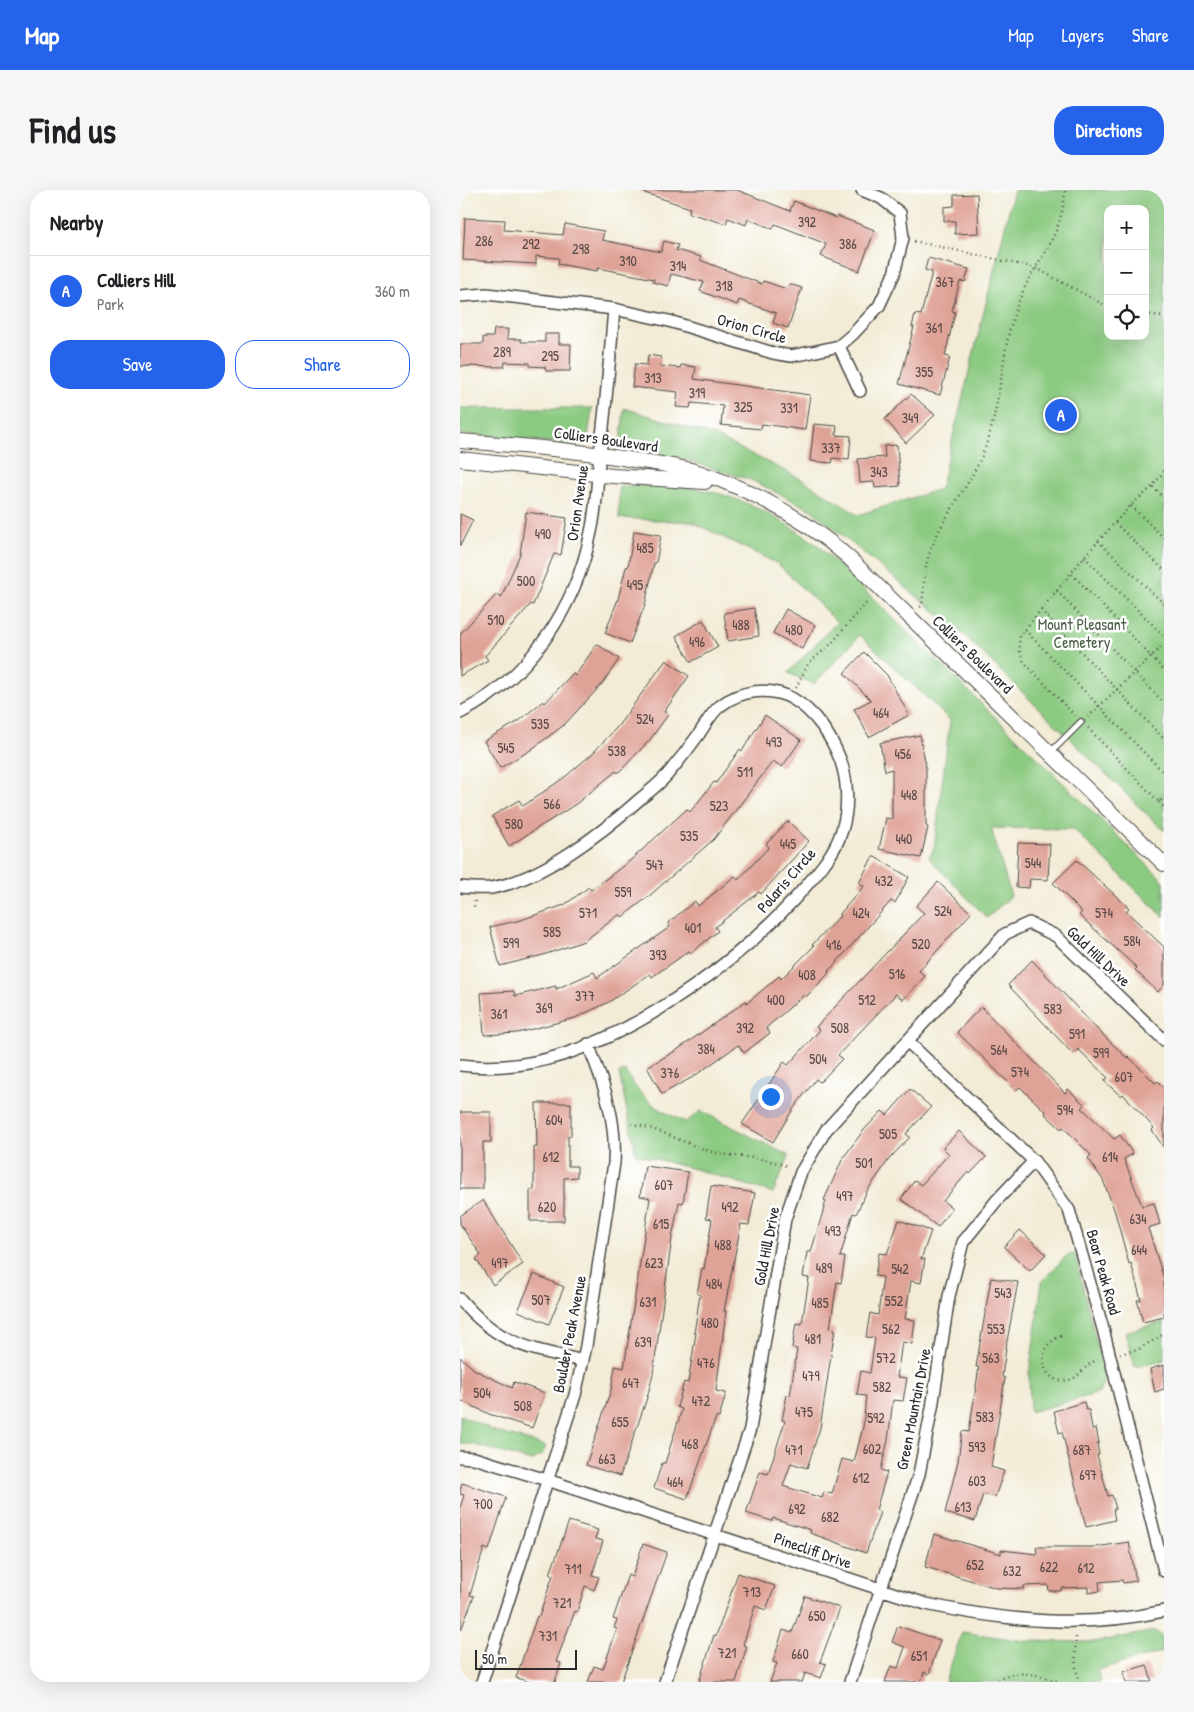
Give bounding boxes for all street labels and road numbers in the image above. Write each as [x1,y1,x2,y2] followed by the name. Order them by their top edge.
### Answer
[715,308,790,349] street label: Orion Circle
[553,421,659,457] street label: Colliers Boulevard
[561,463,593,542] street label: Orion Avenue
[928,610,1018,698] street label: Colliers Boulevard
[752,842,821,917] street label: Polaris Circle
[1062,921,1136,992] street label: Gold Hill Drive
[748,1204,785,1287] street label: Gold Hill Drive
[1081,1227,1127,1317] street label: Bear Peak Road
[547,1273,591,1394] street label: Boulder Peak Avenue
[890,1346,936,1472] street label: Green Mountain Drive
[771,1526,856,1574] street label: Pinecliff Drive

